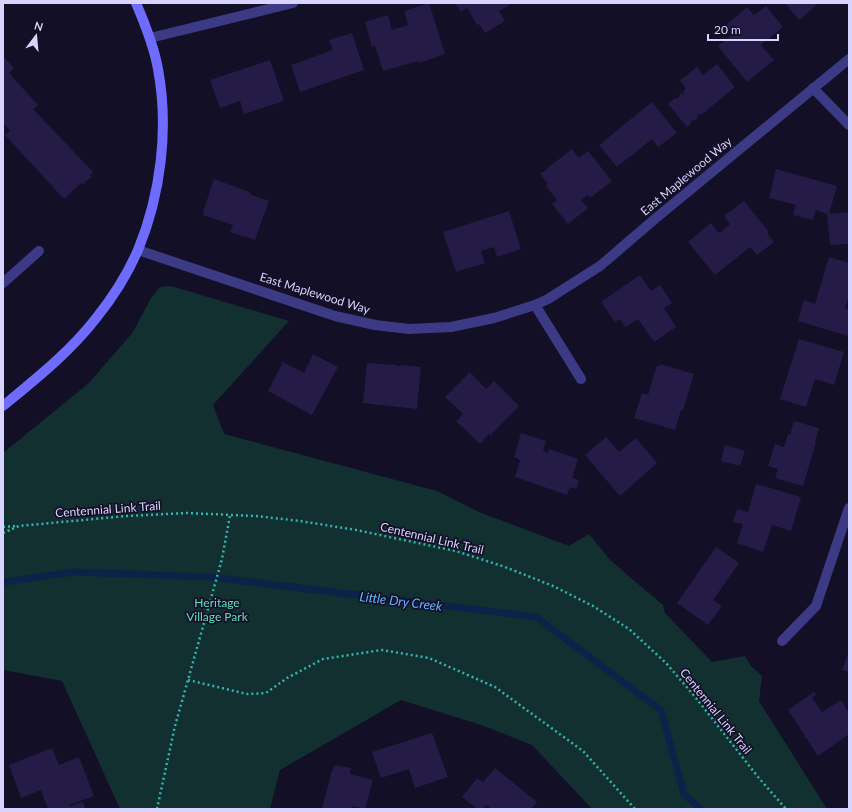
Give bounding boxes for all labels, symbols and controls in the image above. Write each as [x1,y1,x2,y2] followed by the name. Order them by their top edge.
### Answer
[16,16,56,56] north arrow
[708,16,778,42] scale bar
[33,18,45,33] text: N
[714,22,741,37] text: 20 m
[637,133,735,219] street label: East Maplewood Way
[258,269,373,317] street label: East Maplewood Way
[55,498,161,520] street label: Centennial Link Trail
[379,519,485,557] street label: Centennial Link Trail
[359,588,444,614] water label: Little Dry Creek
[186,595,249,624] park label: Heritage Village Park
[677,665,755,757] street label: Centennial Link Trail

